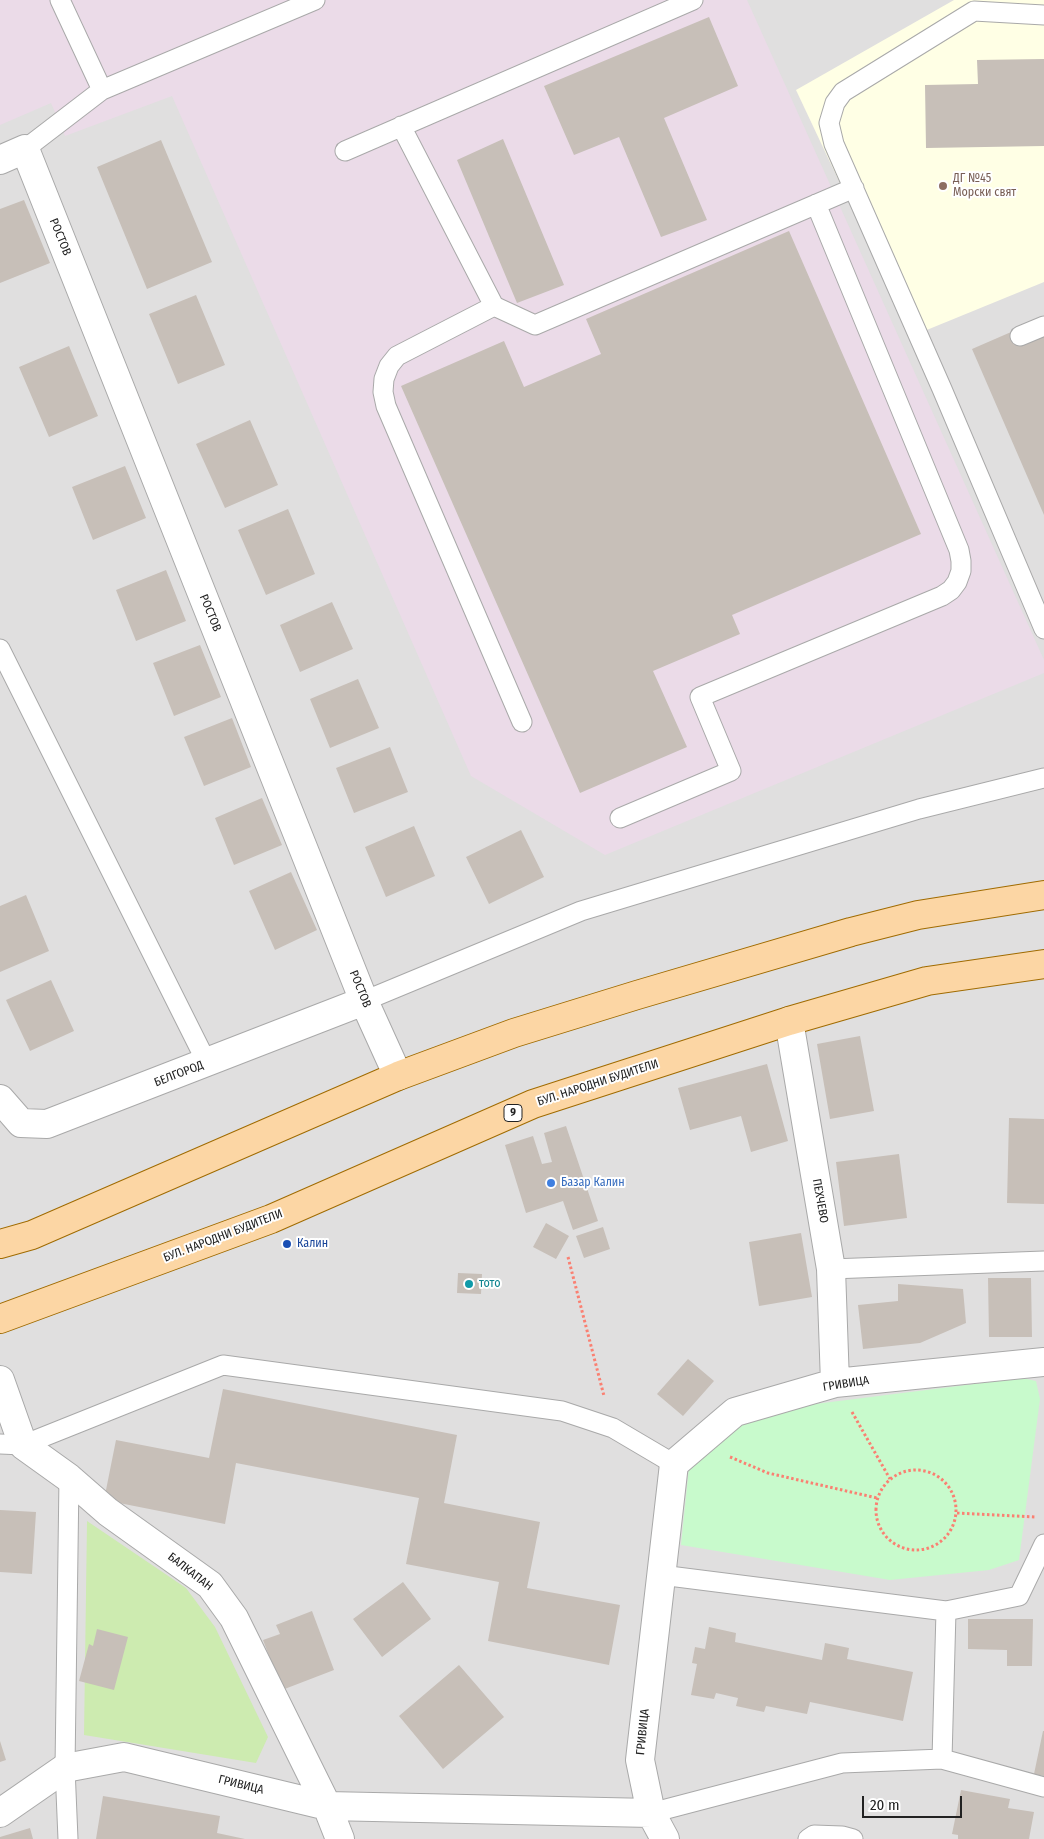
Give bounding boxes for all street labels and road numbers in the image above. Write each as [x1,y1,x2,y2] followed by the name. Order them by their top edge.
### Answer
[46,216,74,258] street label: РОСТОВ
[196,592,224,634] street label: РОСТОВ
[346,968,374,1010] street label: РОСТОВ
[536,1057,660,1109] street label: БУЛ. НАРОДНИ БУДИТЕЛИ
[152,1058,206,1090] street label: БЕЛГОРОД
[504,1104,522,1122] road number: 9
[809,1178,831,1224] street label: ПЕХЧЕВО
[161,1207,285,1265] street label: БУЛ. НАРОДНИ БУДИТЕЛИ
[822,1373,870,1395] street label: ГРИВИЦА
[165,1550,215,1594] street label: БАЛКАПАН
[633,1708,653,1756] street label: ГРИВИЦА
[217,1772,265,1798] street label: ГРИВИЦА

